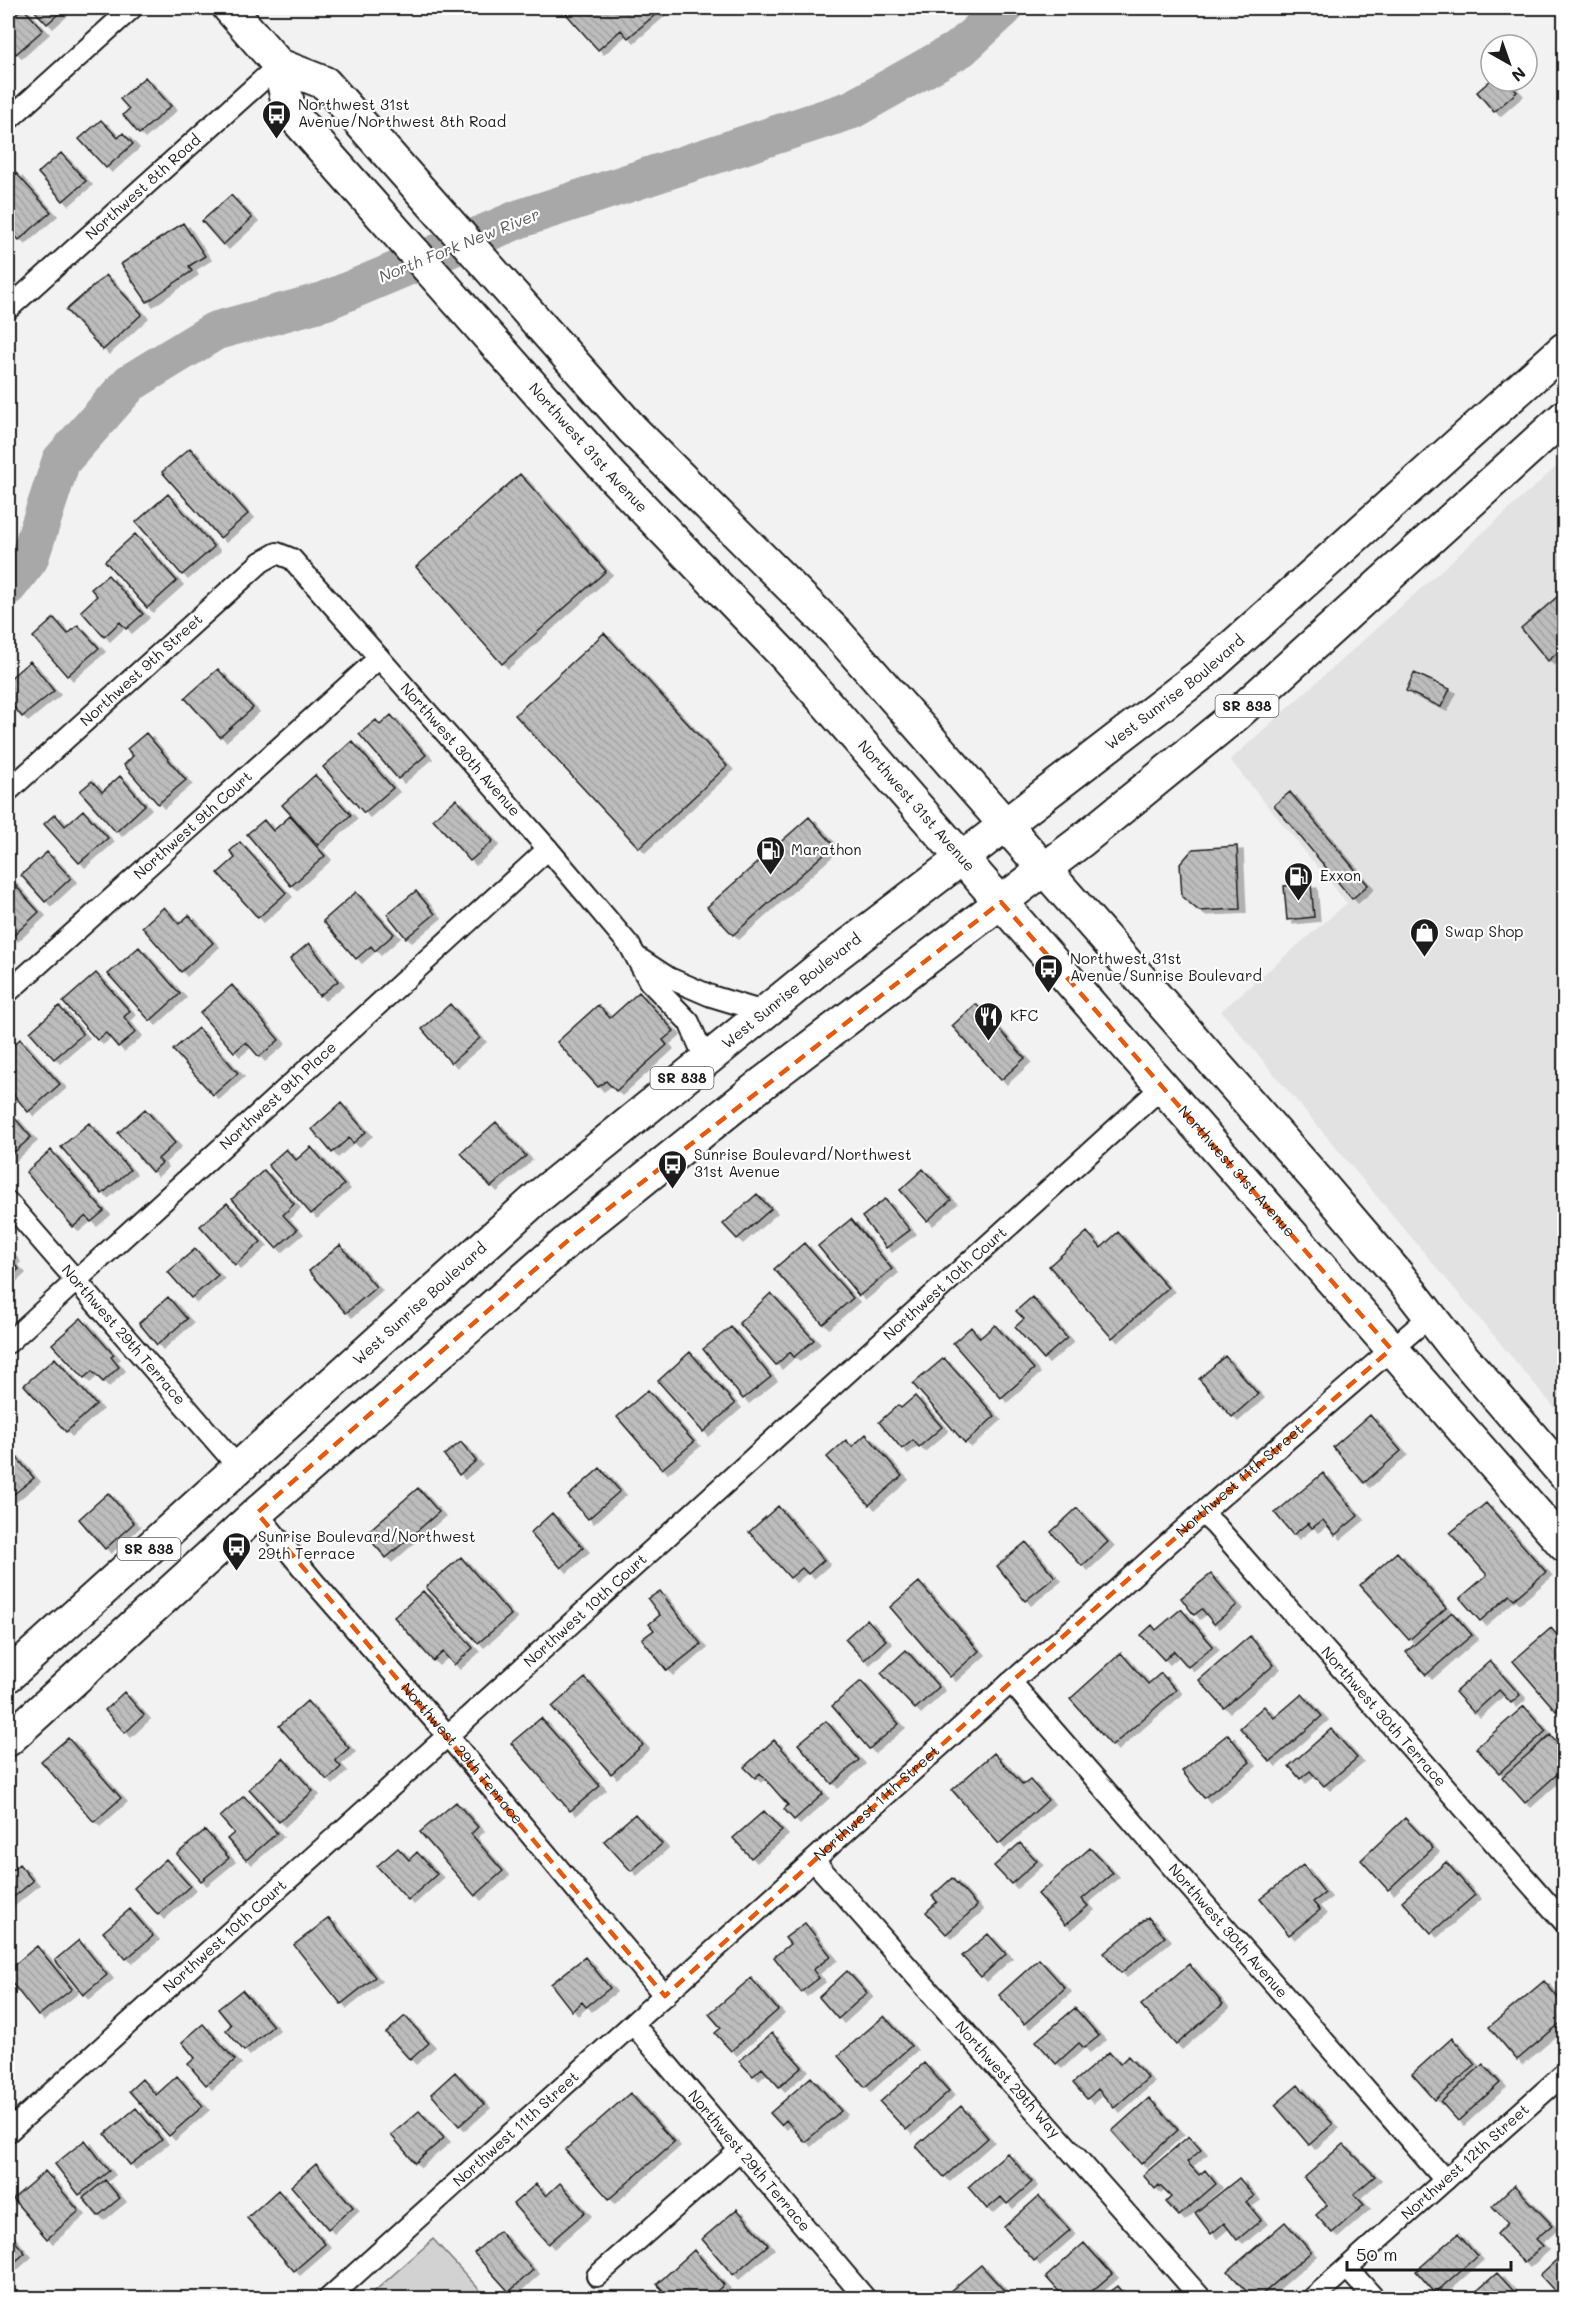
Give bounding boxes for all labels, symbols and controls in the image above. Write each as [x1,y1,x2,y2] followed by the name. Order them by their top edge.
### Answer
[1479,33,1539,93] north arrow
[1508,63,1530,87] text: N
[298,94,506,131] place label: Northwest 31st Avenue/Northwest 8th Road
[261,98,293,140] bus stop icon: Northwest 31st Avenue/Northwest 8th Road
[81,129,205,244] street label: Northwest 8th Road
[375,203,542,286] water label: North Fork New River
[525,378,653,516] street label: Northwest 31st Avenue
[75,609,206,730] street label: Northwest 9th Street
[1100,630,1248,754] street label: West Sunrise Boulevard
[397,678,525,820] street label: Northwest 30th Avenue
[1216,695,1278,717] road number: SR 838
[854,735,980,875] street label: Northwest 31st Avenue
[129,766,256,883] street label: Northwest 9th Court
[754,834,786,876] fuel station icon: Marathon
[791,839,861,859] place label: Marathon
[1283,860,1315,902] fuel station icon: Exxon
[1320,865,1361,885] place label: Exxon
[1408,916,1440,958] shop icon: Swap Shop
[1445,921,1524,941] place label: Swap Shop
[717,928,865,1053] street label: West Sunrise Boulevard
[1070,948,1262,985] place label: Northwest 31st Avenue/Sunrise Boulevard
[1033,952,1065,994] bus stop icon: Northwest 31st Avenue/Sunrise Boulevard
[973,1000,1005,1042] restaurant icon: KFC
[1010,1005,1038,1025] place label: KFC
[215,1037,340,1154] street label: Northwest 9th Place
[650,1067,714,1089] road number: SR 838
[1174,1101,1300,1241] street label: Northwest 31st Avenue
[694,1144,912,1181] place label: Sunrise Boulevard/Northwest 31st Avenue
[657,1148,689,1190] bus stop icon: Sunrise Boulevard/Northwest 31st Avenue
[879,1222,1011,1344] street label: Northwest 10th Court
[348,1238,490,1369] street label: West Sunrise Boulevard
[58,1260,191,1409] street label: Northwest 29th Terrace
[1171,1419,1307,1541] street label: Northwest 11th Street
[258,1526,476,1563] place label: Sunrise Boulevard/Northwest 29th Terrace
[221,1530,253,1572] bus stop icon: Sunrise Boulevard/Northwest 29th Terrace
[118,1538,180,1560] road number: SR 838
[519,1549,651,1671] street label: Northwest 10th Court
[1317,1642,1451,1790] street label: Northwest 30th Terrace
[397,1678,528,1828] street label: Northwest 29th Terrace
[809,1740,943,1865] street label: Northwest 11th Street
[1164,1859,1293,2002] street label: Northwest 30th Avenue
[158,1875,290,1997] street label: Northwest 10th Court
[951,2016,1066,2142] street label: Northwest 29th Way
[448,2066,583,2191] street label: Northwest 11th Street
[684,2085,815,2235] street label: Northwest 29th Terrace
[1396,2099,1533,2224] street label: Northwest 12th Street
[1347,2234,1510,2272] scale bar
[1356,2242,1398,2266] text: 50 m

